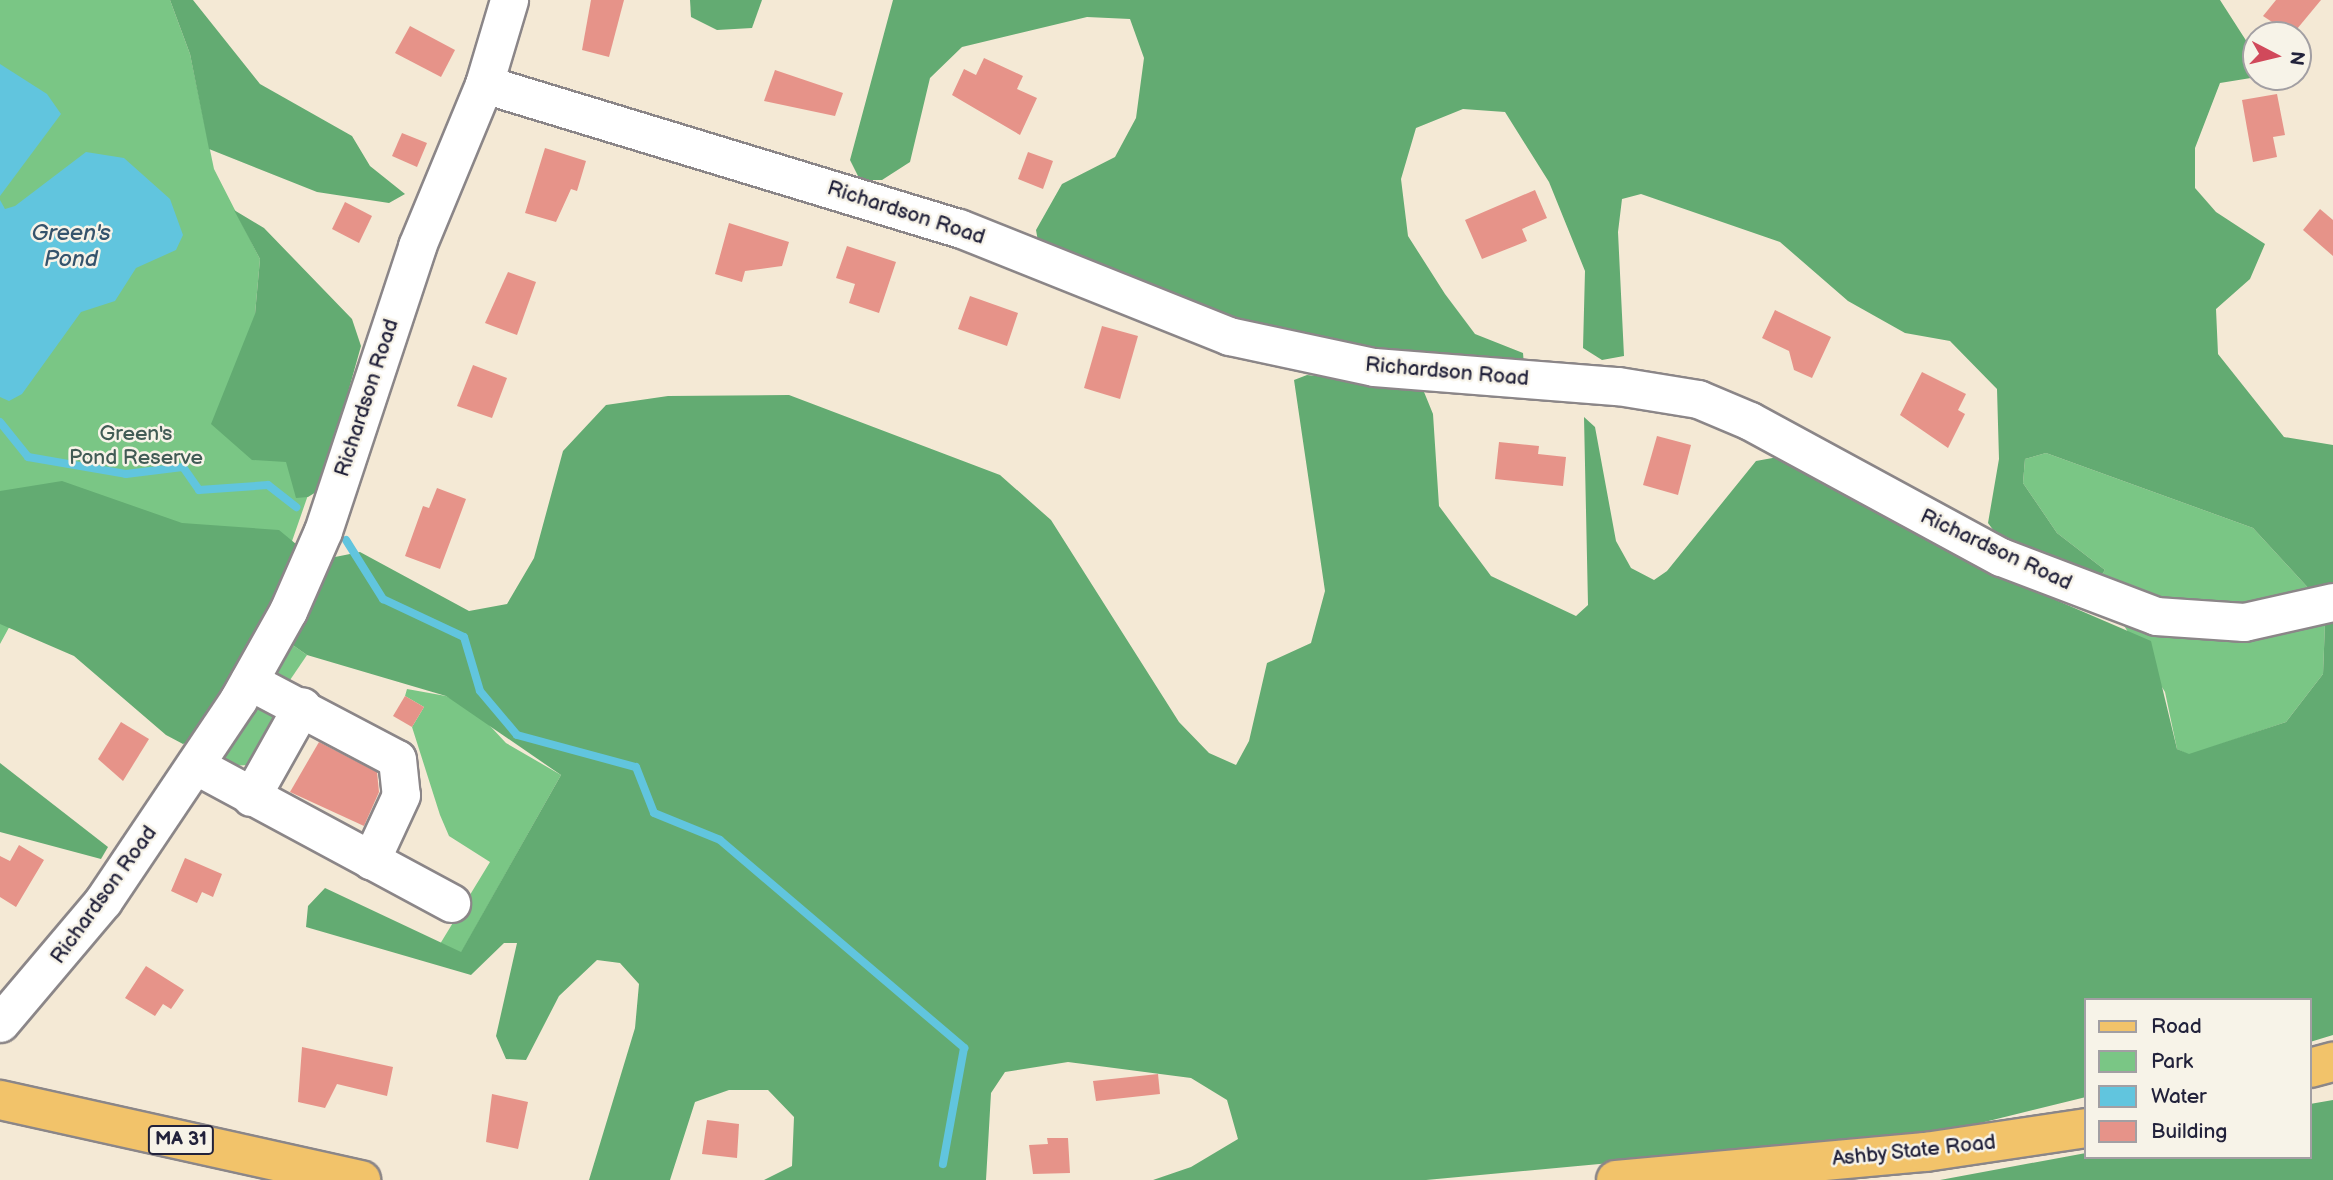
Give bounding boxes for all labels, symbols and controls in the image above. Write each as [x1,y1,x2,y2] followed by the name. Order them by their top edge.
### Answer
[2242,21,2312,91] north arrow
[2284,50,2309,67] text: N
[824,176,988,250] street label: Richardson Road
[31,219,111,273] water label: Green's Pond
[330,316,404,480] street label: Richardson Road
[1364,352,1530,392] street label: Richardson Road
[69,421,203,471] park label: Green's Pond Reserve
[1916,504,2076,596] street label: Richardson Road
[46,821,162,969] street label: Richardson Road
[2084,998,2312,1159] legend
[2151,1014,2202,1039] text: Road
[2151,1049,2193,1074] text: Park
[2151,1084,2207,1109] text: Water
[2151,1119,2227,1144] text: Building
[148,1124,214,1156] road number: MA 31
[1830,1130,1998,1172] street label: Ashby State Road

